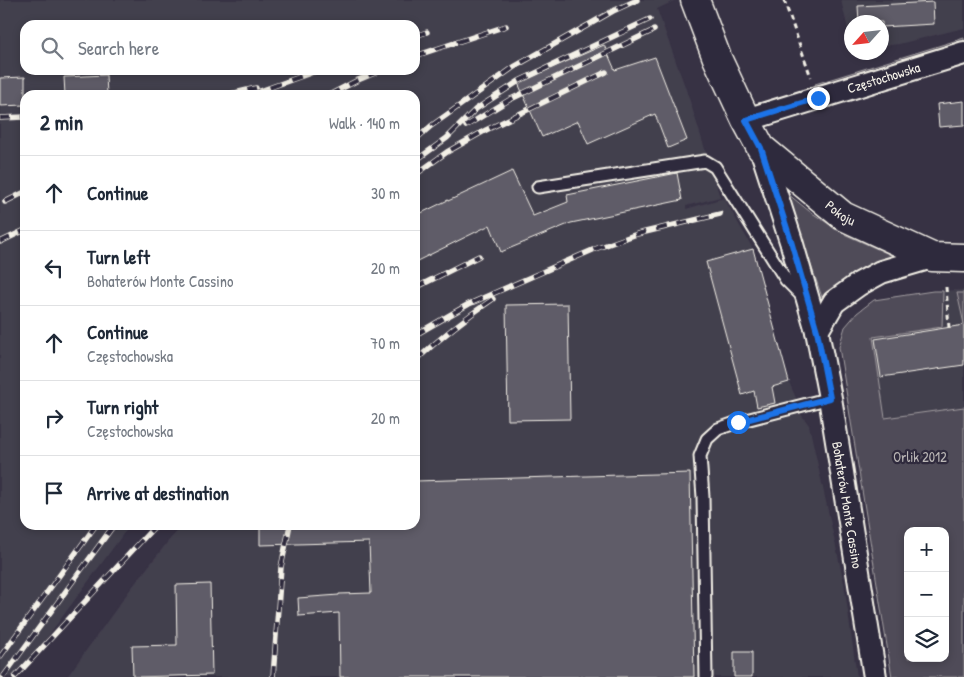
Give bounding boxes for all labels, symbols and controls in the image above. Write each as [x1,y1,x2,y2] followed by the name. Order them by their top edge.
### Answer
[844,15,889,60] north arrow
[20,20,420,75] search box
[38,34,66,62] icon: search
[78,35,159,61] text: Search here
[845,57,923,97] street label: Częstochowska
[807,87,830,110] route end
[40,108,83,137] text: 2 min
[329,112,400,134] text: Walk · 140 m
[40,179,68,207] icon: ahead
[87,180,148,206] text: Continue
[371,182,400,204] text: 30 m
[822,195,859,230] street label: Pokoju
[87,244,150,270] text: Turn left
[40,254,68,282] icon: left
[371,257,400,279] text: 20 m
[87,270,234,292] text: Bohaterów Monte Cassino
[87,319,148,345] text: Continue
[40,329,68,357] icon: ahead
[370,332,400,354] text: 70 m
[87,345,173,367] text: Częstochowska
[87,394,158,420] text: Turn right
[40,404,68,432] icon: right
[371,407,400,429] text: 20 m
[727,411,750,434] route start
[87,420,173,442] text: Częstochowska
[828,440,867,570] street label: Bohaterów Monte Cassino
[893,447,947,466] park label: Orlik 2012
[40,479,68,507] icon: arrive
[87,480,229,506] text: Arrive at destination
[904,527,949,662] map controls
[904,527,949,572] button: +
[904,572,949,617] button: −
[904,617,949,662] button: layers

